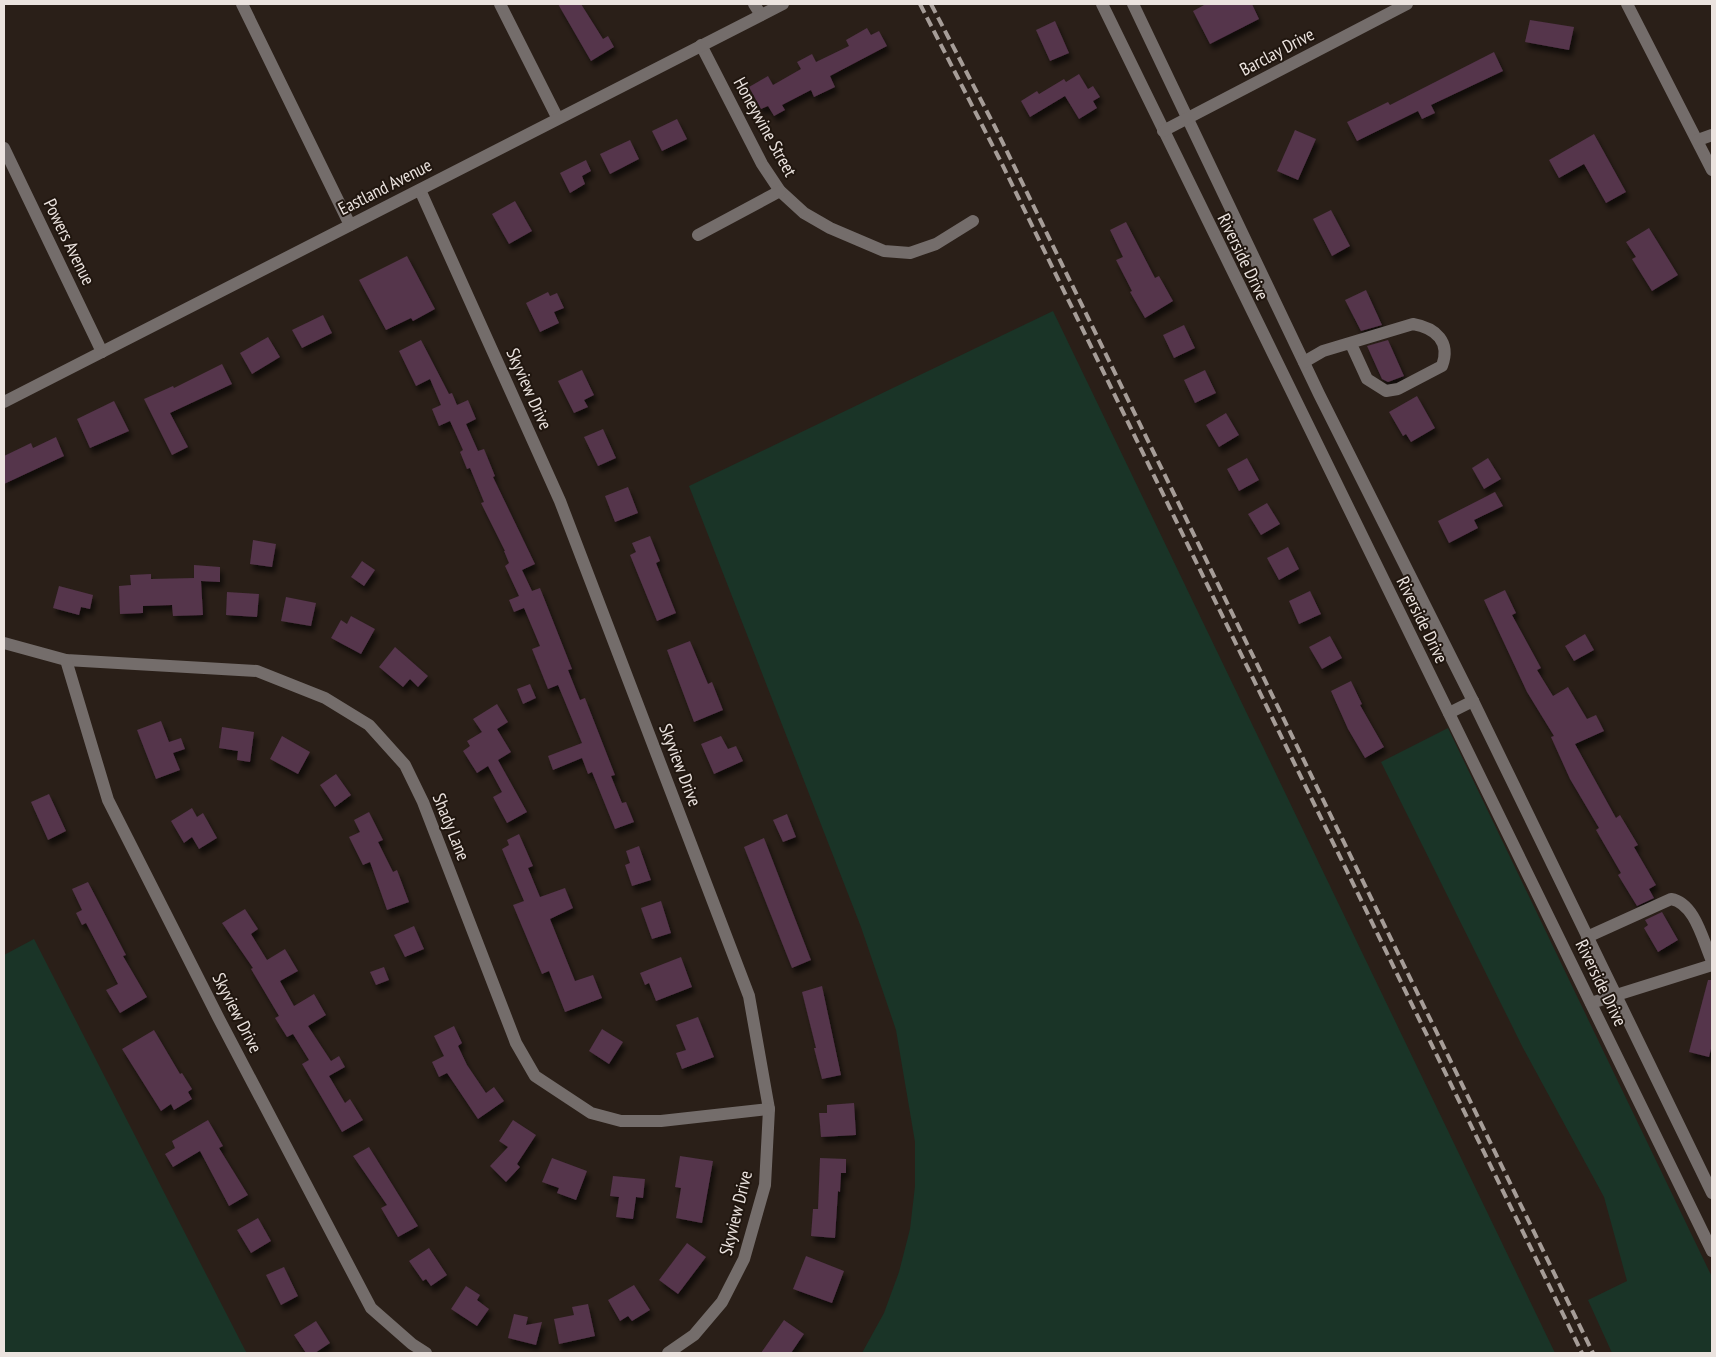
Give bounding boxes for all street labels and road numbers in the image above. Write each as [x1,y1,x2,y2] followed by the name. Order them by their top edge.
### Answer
[1236,22,1318,81] street label: Barclay Drive
[729,73,802,181] street label: Honeywine Street
[334,153,435,220] street label: Eastland Avenue
[39,195,100,289] street label: Powers Avenue
[1213,210,1274,304] street label: Riverside Drive
[501,345,558,433] street label: Skyview Drive
[1392,573,1453,667] street label: Riverside Drive
[654,720,707,809] street label: Skyview Drive
[428,790,475,864] street label: Shady Lane
[1571,936,1632,1030] street label: Riverside Drive
[208,969,267,1057] street label: Skyview Drive
[714,1168,757,1258] street label: Skyview Drive

